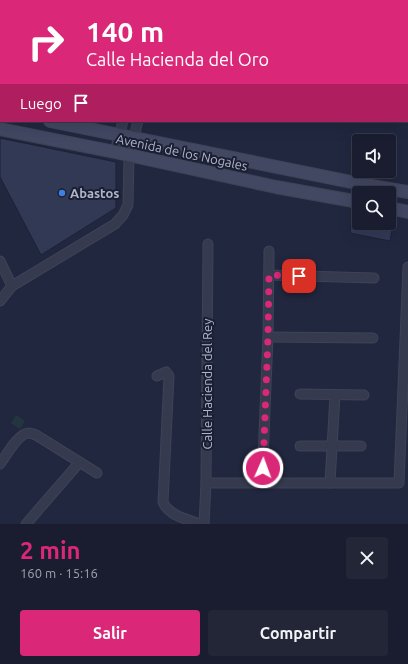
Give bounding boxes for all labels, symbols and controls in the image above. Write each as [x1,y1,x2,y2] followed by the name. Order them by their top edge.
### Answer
[20,16,72,68] icon: right
[86,16,164,47] text: 140 m
[86,49,269,69] text: Calle Hacienda del Oro
[70,92,92,114] icon: arrive
[20,95,62,112] text: Luego
[115,131,249,173] street label: Avenida de los Nogales
[352,134,396,230] map controls
[352,134,396,178] button: sound
[70,186,120,200] place label: Abastos
[352,186,396,230] button: search
[57,188,67,198] marker: Abastos
[282,259,316,293] pin
[288,265,310,287] icon: arrive
[200,318,214,450] street label: Calle Hacienda del Rey
[242,447,284,489] position arrow
[20,537,81,564] text: 2 min
[346,537,388,579] button: close
[20,566,98,580] text: 160 m · 15:16
[20,610,200,656] button: Salir
[208,610,388,656] button: Compartir

